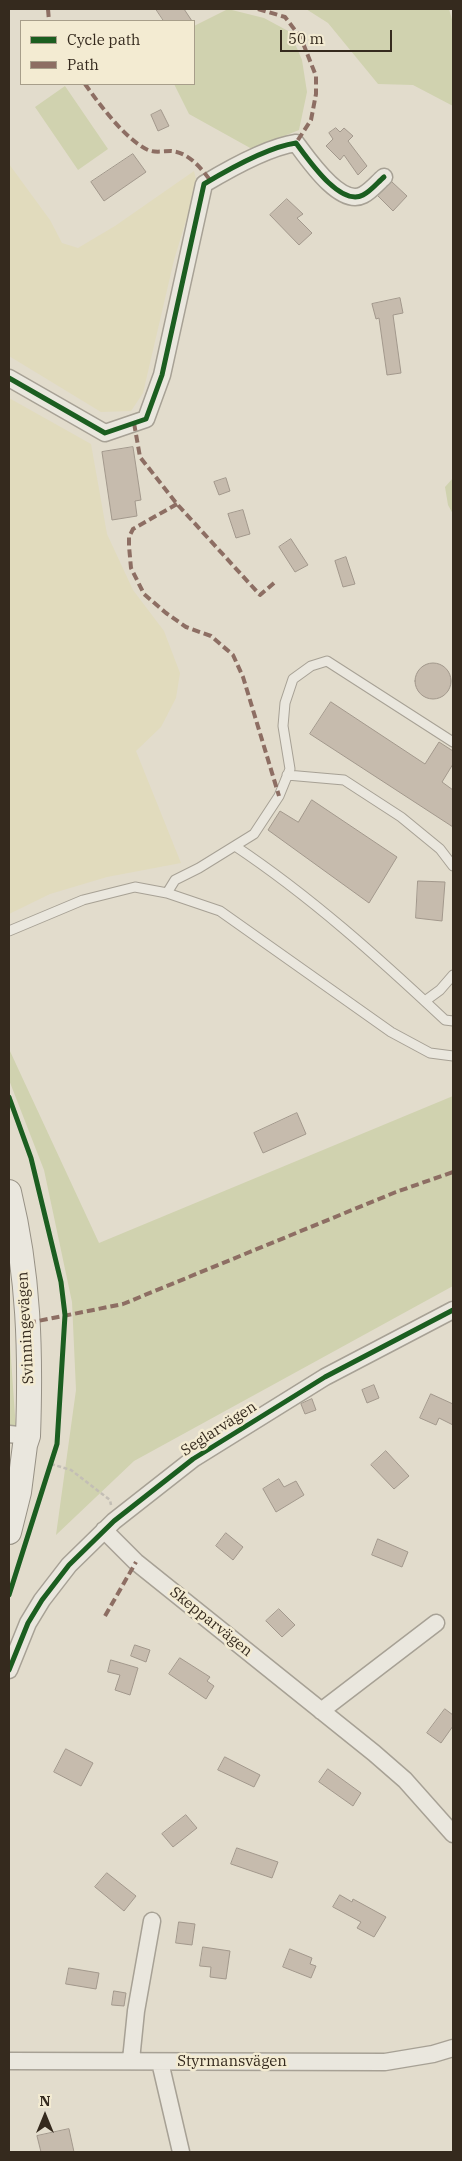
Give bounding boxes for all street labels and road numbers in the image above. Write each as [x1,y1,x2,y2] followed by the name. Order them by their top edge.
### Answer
[14,1271,38,1385] street label: Svinningevägen
[178,1398,260,1460] street label: Seglarvägen
[166,1583,256,1661] street label: Skepparvägen
[177,2053,287,2071] street label: Styrmansvägen

